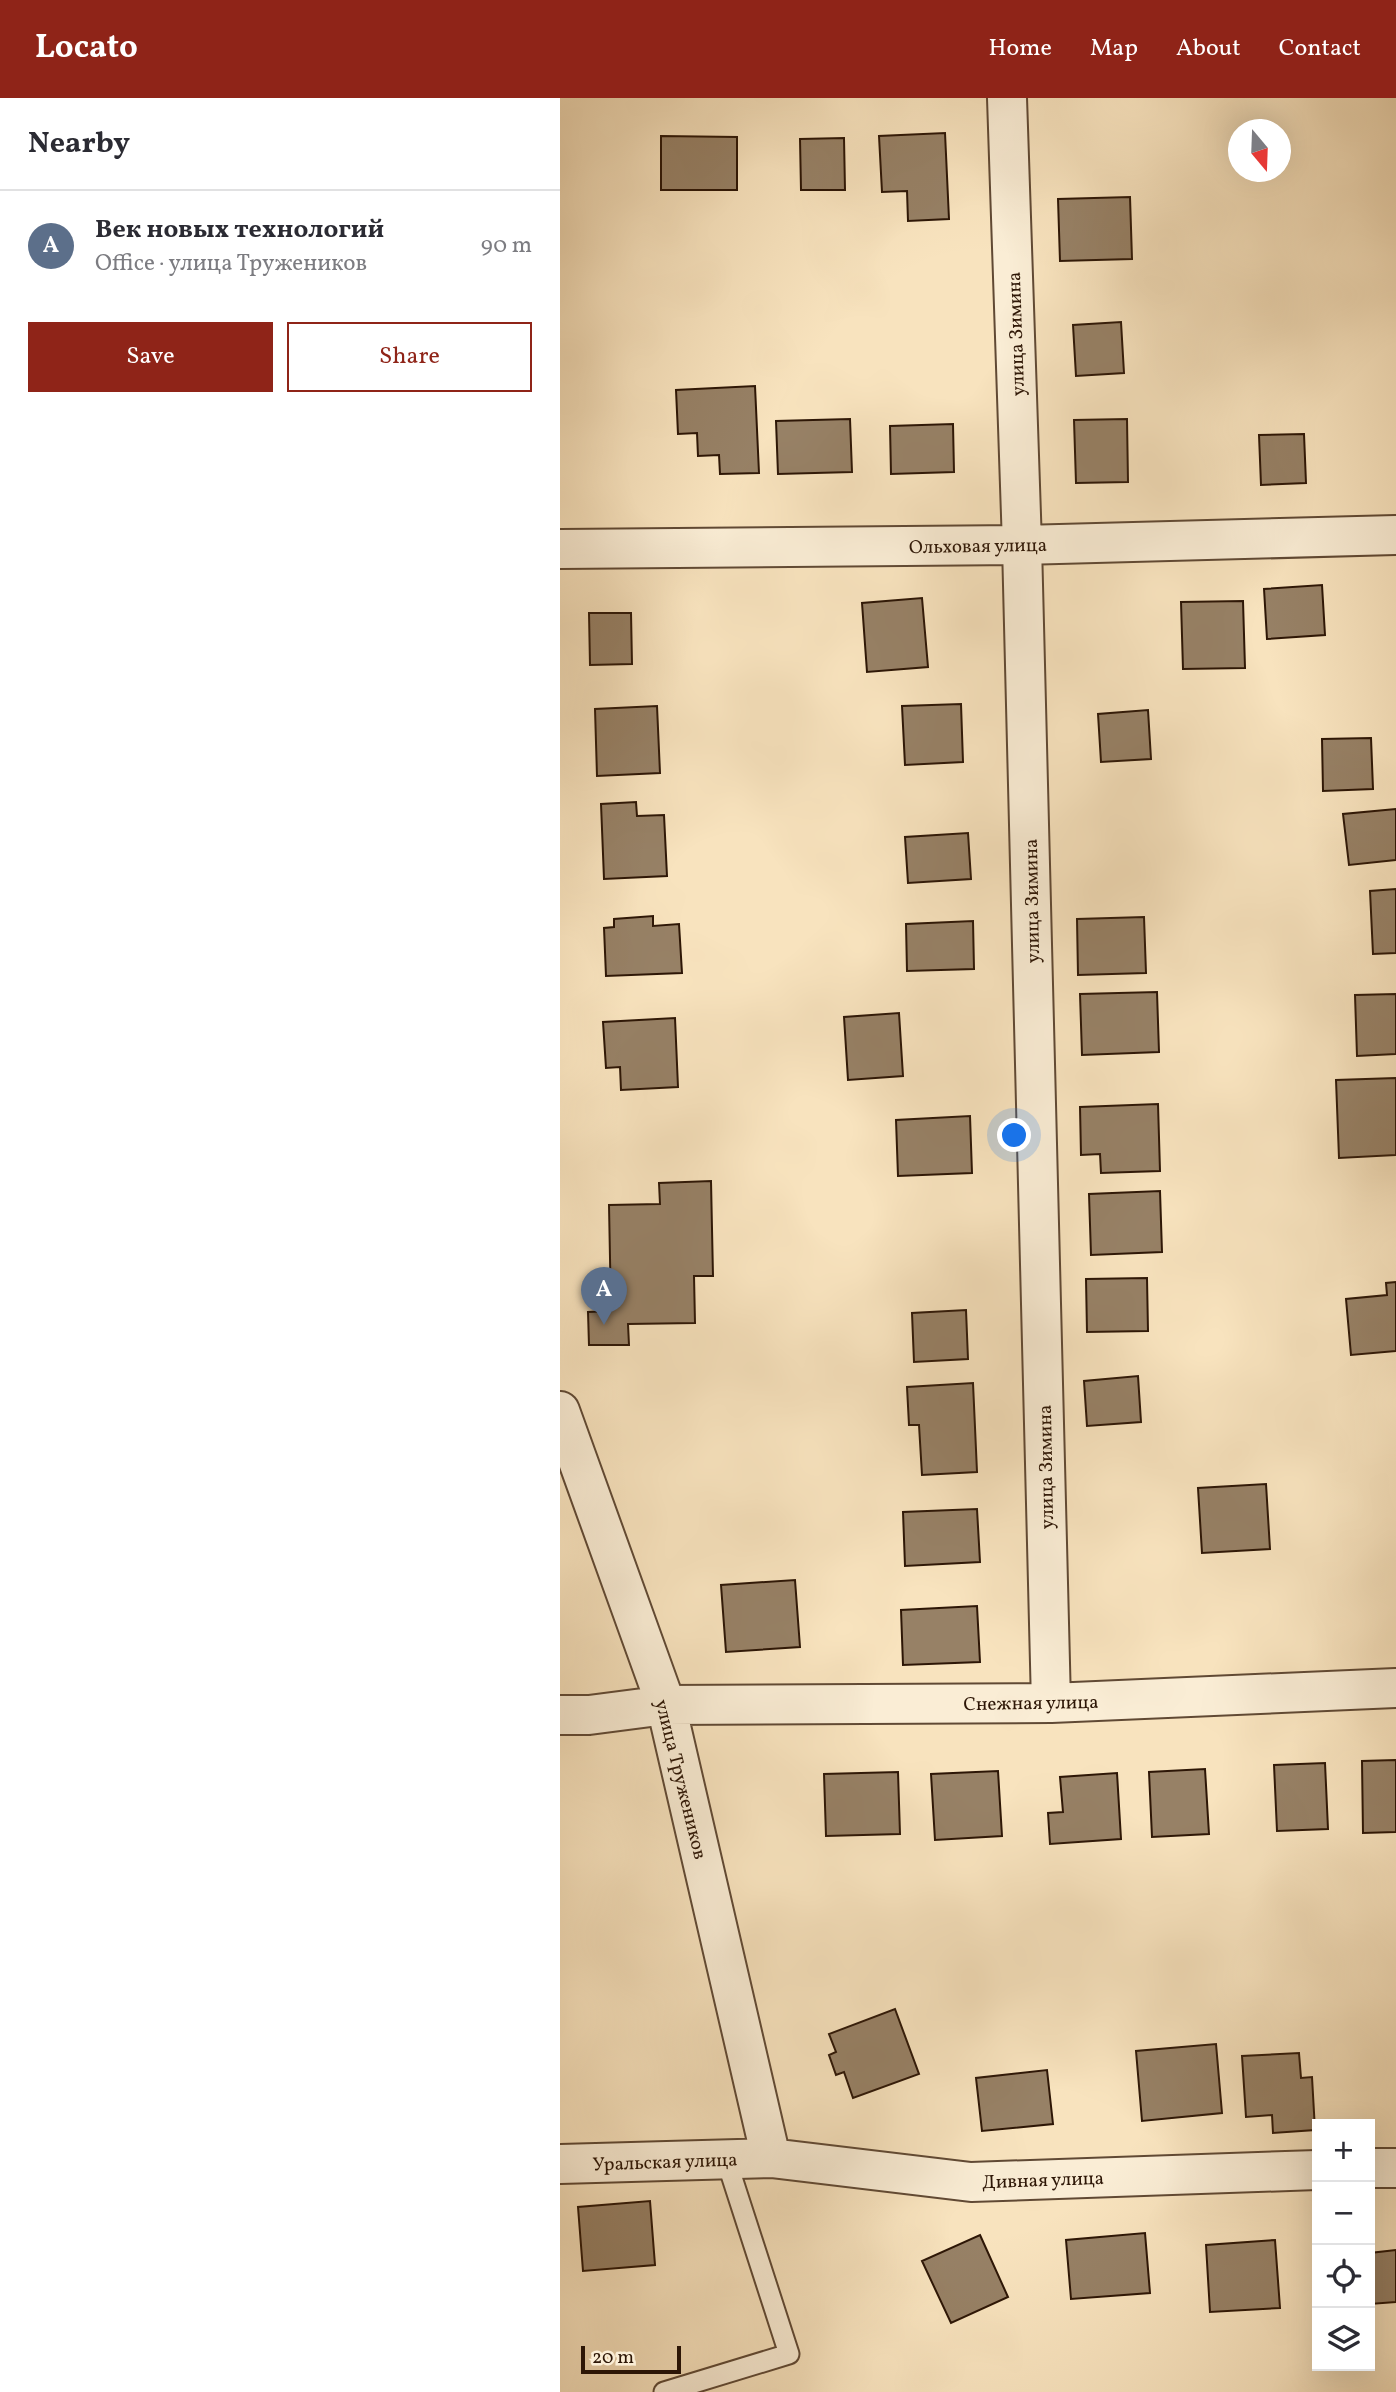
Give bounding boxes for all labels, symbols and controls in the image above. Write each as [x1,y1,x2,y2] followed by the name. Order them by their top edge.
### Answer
[35,26,138,72] text: Locato
[988,32,1052,66] text: Home
[1090,32,1138,66] text: Map
[1176,32,1241,66] text: About
[1279,32,1361,66] text: Contact
[1228,119,1291,182] north arrow
[28,123,130,165] text: Nearby
[95,212,384,248] text: Век новых технологий
[43,230,59,262] text: A
[481,230,532,262] text: 90 m
[95,248,367,280] text: Office · улица Тружеников
[1002,271,1032,397] street label: улица Зимина
[28,322,273,392] button: Save
[287,322,532,392] button: Share
[909,533,1047,561] street label: Ольховая улица
[1019,838,1047,964] street label: улица Зимина
[997,1118,1031,1152] your location
[581,1267,627,1325] pin: A
[1033,1404,1061,1530] street label: улица Зимина
[963,1690,1099,1718] street label: Снежная улица
[648,1697,713,1862] street label: улица Тружеников
[1312,2119,1375,2371] map controls
[1312,2119,1375,2182] button: +
[592,2147,738,2179] street label: Уральская улица
[982,2166,1105,2196] street label: Дивная улица
[1312,2182,1375,2245] button: −
[1312,2245,1375,2308] button: locate
[1312,2308,1375,2371] button: layers
[581,2343,681,2375] scale bar
[592,2345,634,2371] text: 20 m

